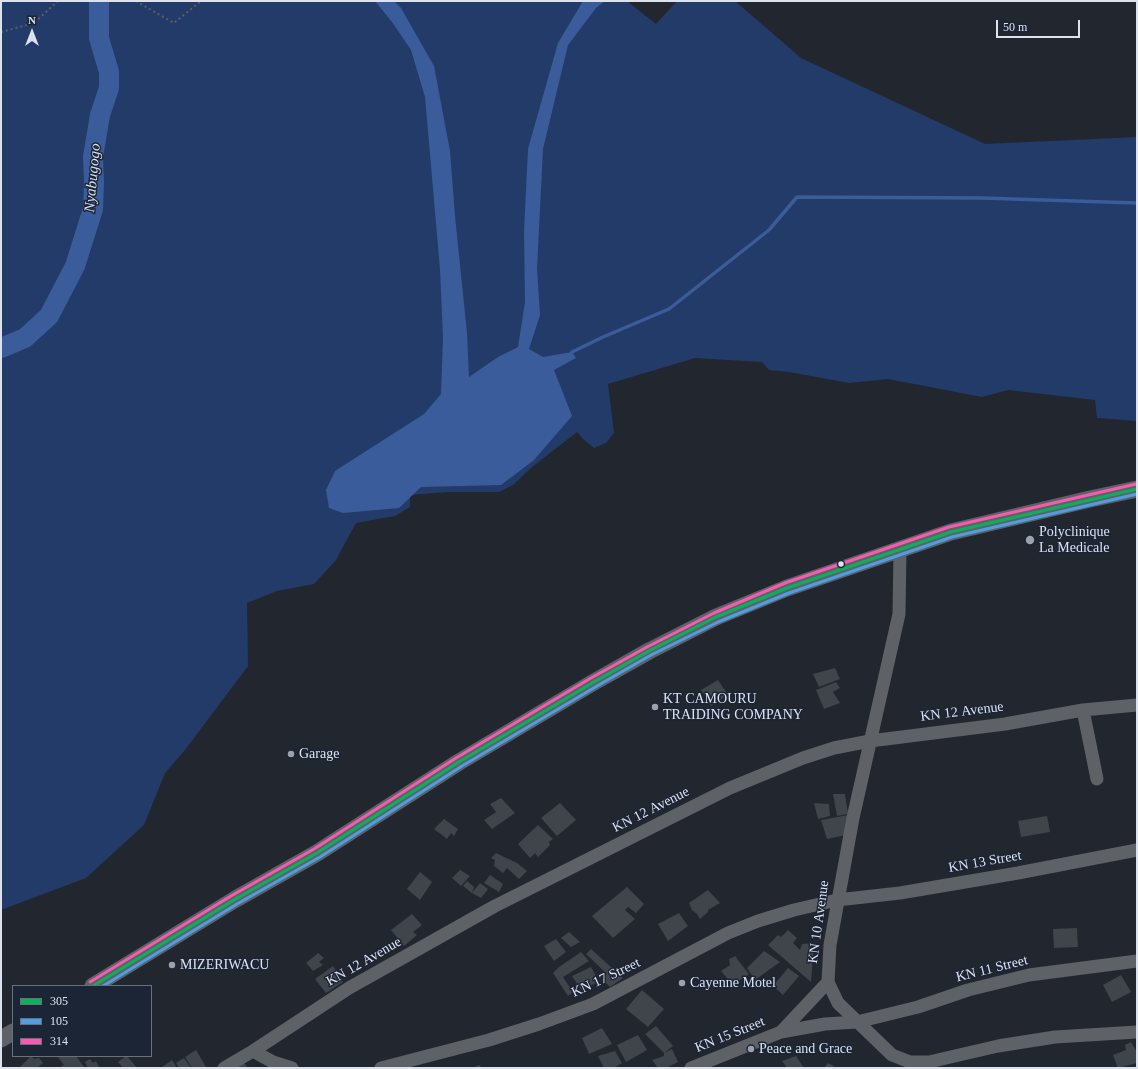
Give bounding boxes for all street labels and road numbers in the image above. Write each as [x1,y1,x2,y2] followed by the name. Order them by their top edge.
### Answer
[919,699,1005,725] street label: KN 12 Avenue
[610,784,692,836] street label: KN 12 Avenue
[947,847,1023,877] street label: KN 13 Street
[805,879,833,965] street label: KN 10 Avenue
[324,934,404,990] street label: KN 12 Avenue
[954,952,1030,986] street label: KN 11 Street
[569,955,643,1001] street label: KN 17 Street
[693,1013,767,1057] street label: KN 15 Street

